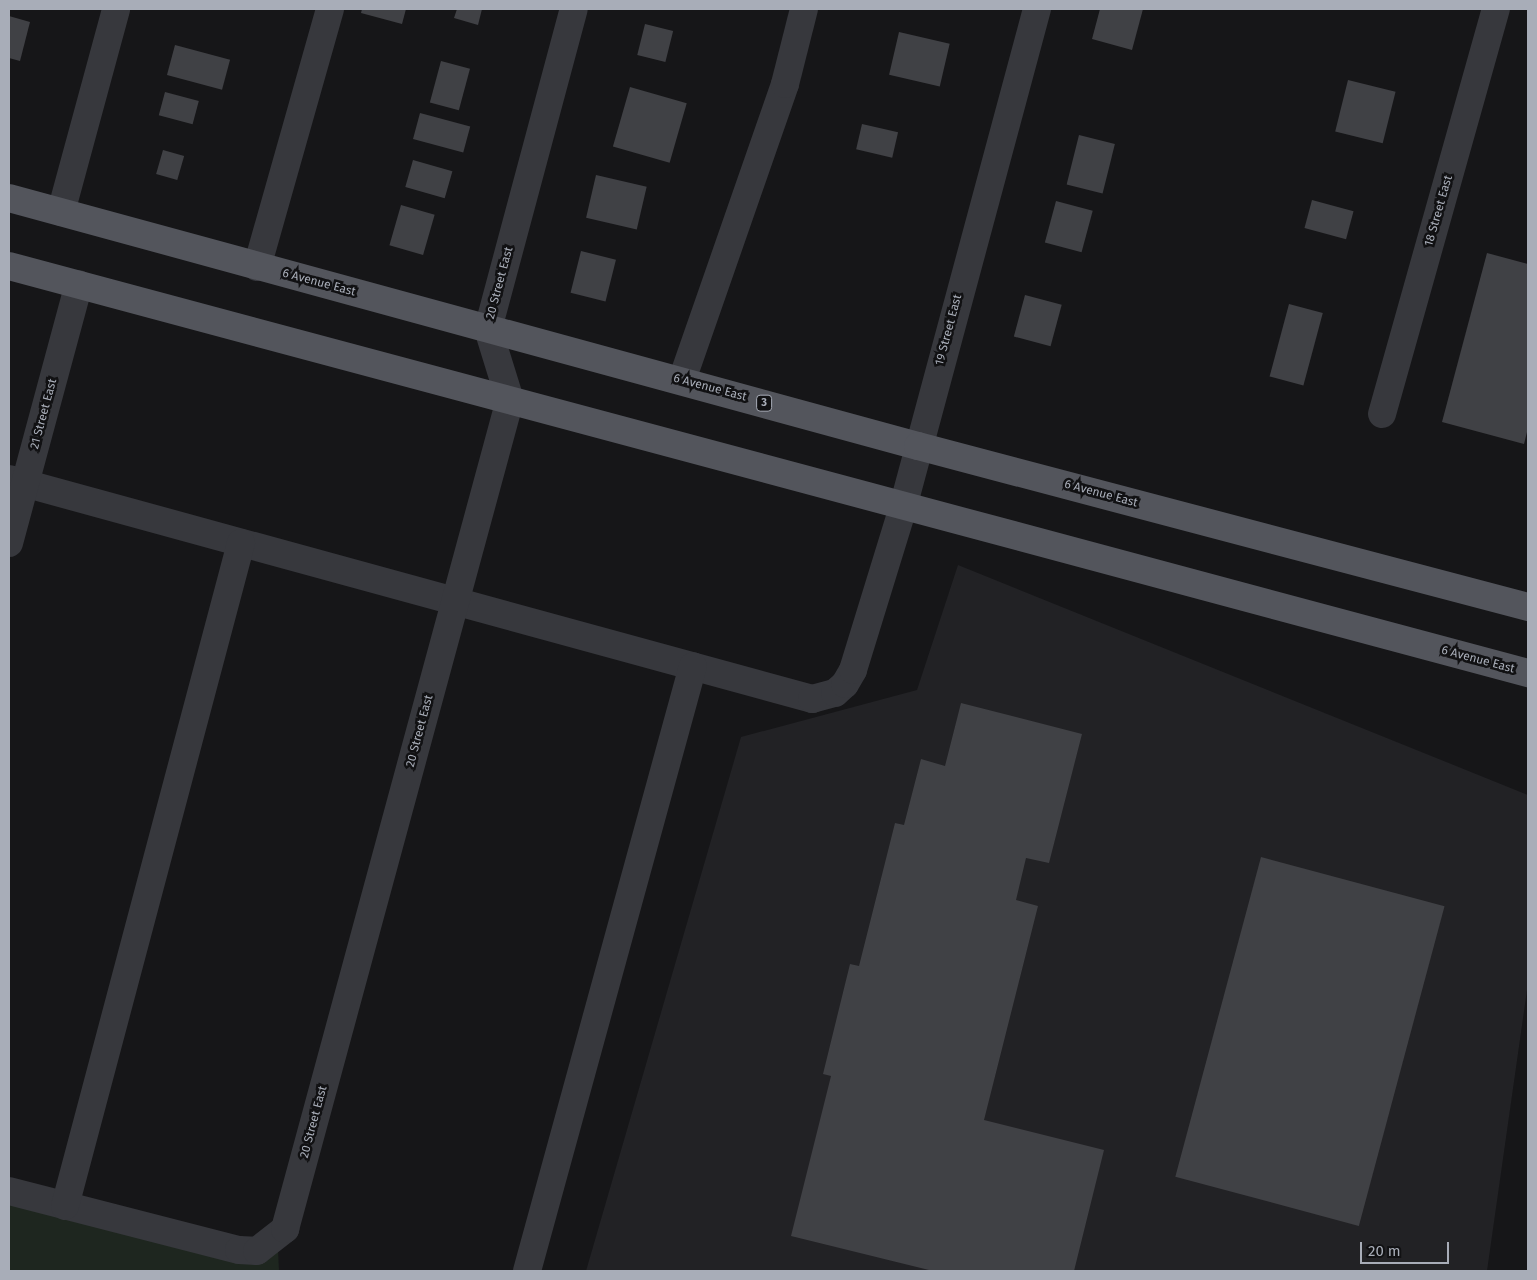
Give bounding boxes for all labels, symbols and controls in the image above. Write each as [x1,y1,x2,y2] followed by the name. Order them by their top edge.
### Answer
[1422,174,1456,248] street label: 18 Street East
[483,245,517,321] street label: 20 Street East
[281,266,357,300] street label: 6 Avenue East
[933,293,965,367] street label: 19 Street East
[672,371,748,405] street label: 6 Avenue East
[28,377,60,451] street label: 21 Street East
[755,394,773,412] road number: 3
[1063,477,1139,511] street label: 6 Avenue East
[1440,643,1516,677] street label: 6 Avenue East
[403,693,437,769] street label: 20 Street East
[297,1084,331,1160] street label: 20 Street East
[1362,1232,1451,1264] scale bar
[1368,1242,1401,1260] text: 20 m

